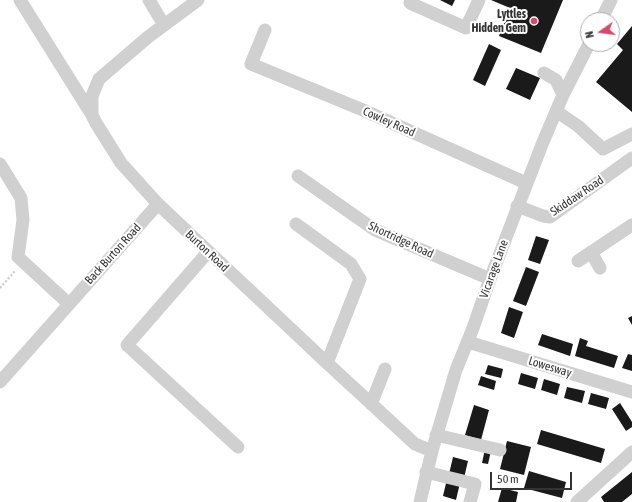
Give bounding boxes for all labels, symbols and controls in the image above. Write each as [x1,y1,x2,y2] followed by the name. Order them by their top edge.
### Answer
[472,7,526,35] place label: Lyttles Hidden Gem
[580,12,620,52] north arrow
[529,16,539,26] marker: Lyttles Hidden Gem
[583,30,596,39] text: N
[361,104,417,140] street label: Cowley Road
[548,173,606,219] street label: Skiddaw Road
[366,219,436,261] street label: Shortridge Road
[82,221,144,287] street label: Back Burton Road
[182,227,232,275] street label: Burton Road
[477,238,511,300] street label: Vicarage Lane
[527,354,573,380] street label: Lowesway
[492,464,574,490] scale bar
[497,472,519,486] text: 50 m

